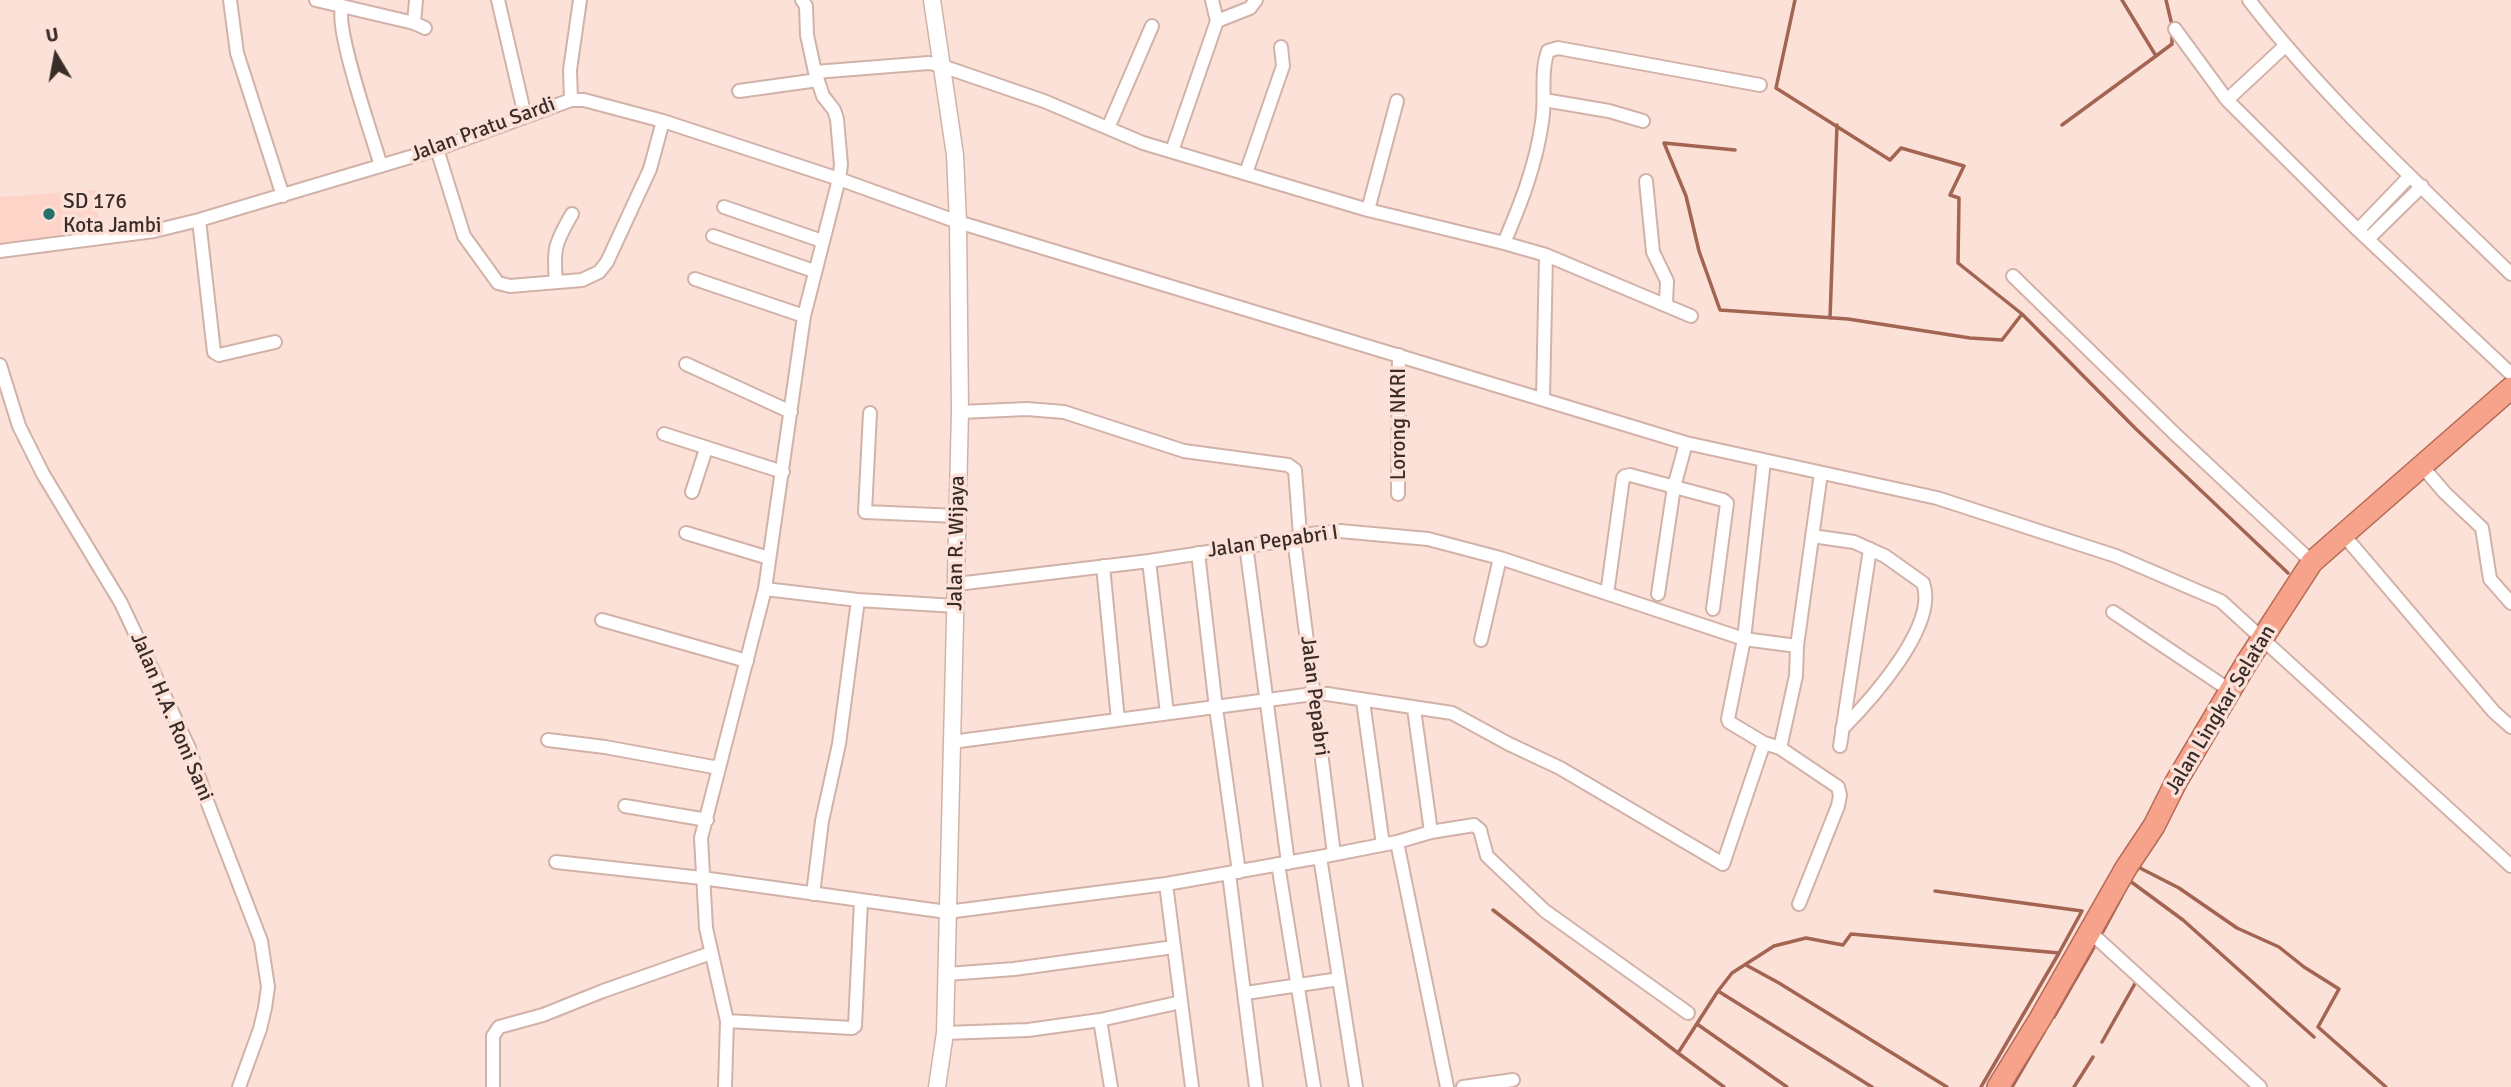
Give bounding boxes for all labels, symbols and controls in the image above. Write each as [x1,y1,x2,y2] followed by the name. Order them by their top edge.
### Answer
[21,21,91,91] north arrow
[44,22,61,48] text: U
[407,92,559,168] street label: Jalan Pratu Sardi
[63,189,162,239] place label: SD 176 Kota Jambi
[41,206,57,222] marker: SD 176 Kota Jambi
[1386,368,1412,480] street label: Lorong NKRI
[943,475,971,611] street label: Jalan R. Wijaya
[1206,520,1340,564] street label: Jalan Pepabri I
[2160,621,2282,799] street label: Jalan Lingkar Selatan
[124,629,218,805] street label: Jalan H.A. Roni Sani
[1294,634,1334,758] street label: Jalan Pepabri

